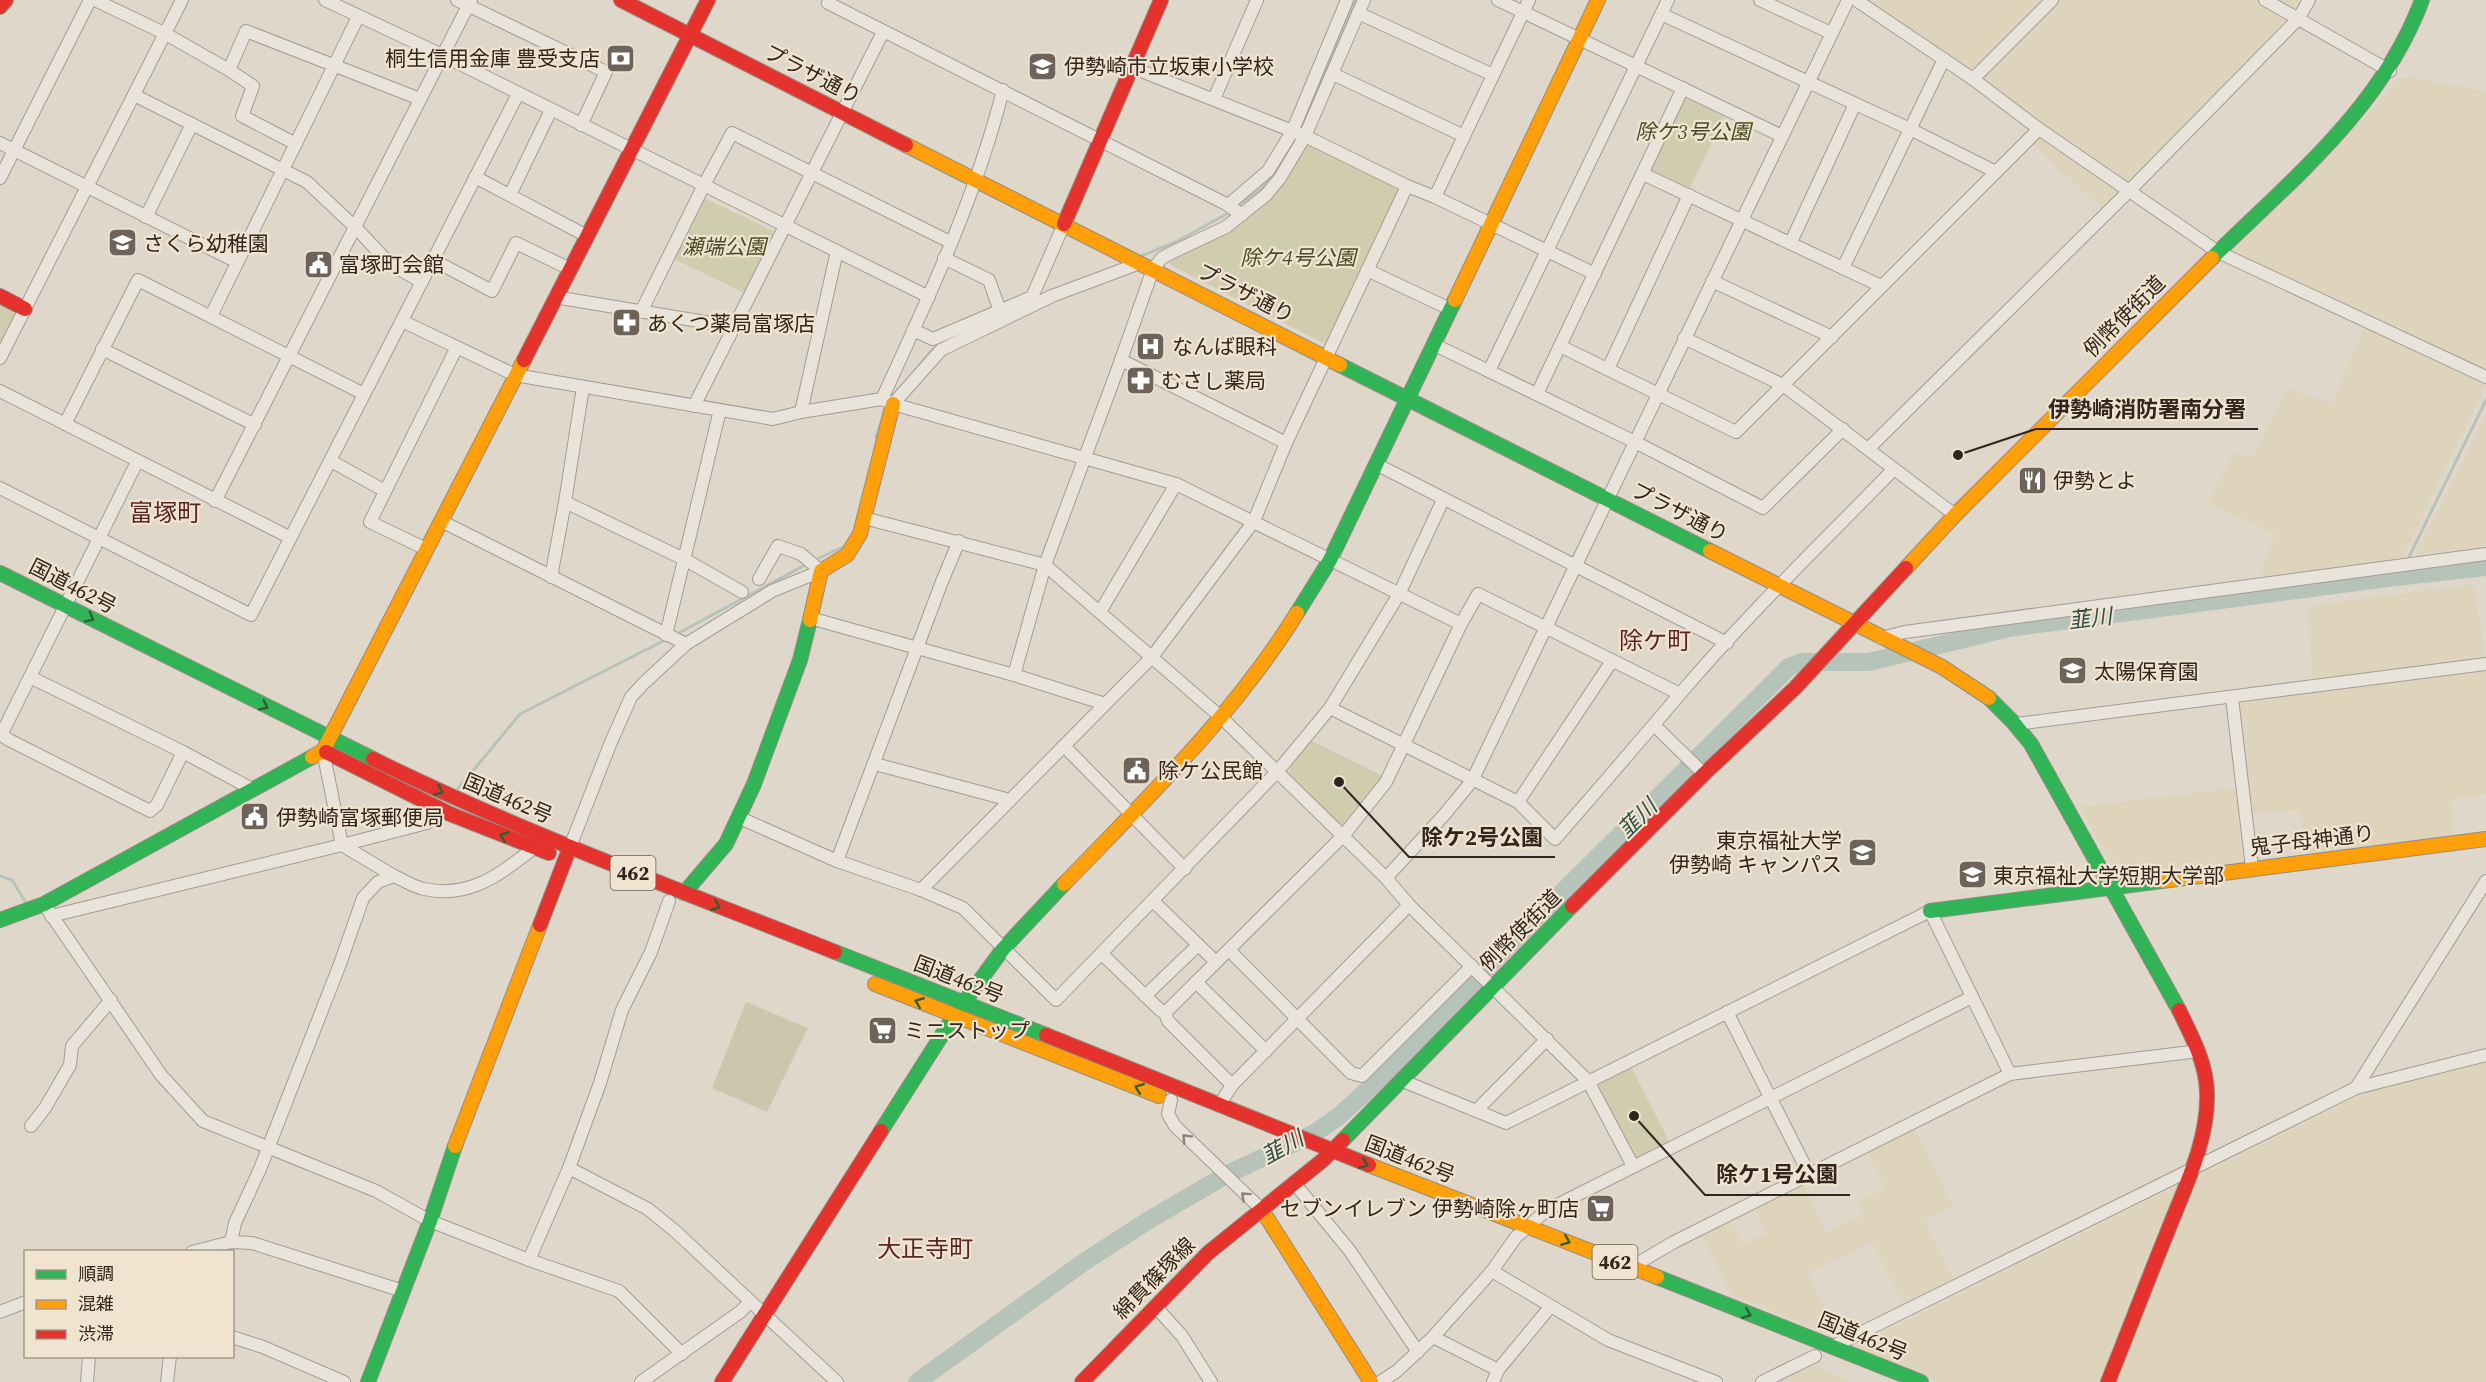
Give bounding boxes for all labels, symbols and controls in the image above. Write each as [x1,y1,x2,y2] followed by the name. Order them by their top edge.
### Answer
[760,37,866,111] street label: プラザ通り
[605,42,637,74] bank icon: 桐生信用金庫 豊受支店
[385,44,600,73] place label: 桐生信用金庫 豊受支店
[1027,50,1059,82] school or university icon: 伊勢崎市立坂東小学校
[1064,52,1274,81] place label: 伊勢崎市立坂東小学校
[1635,117,1754,146] park label: 除ケ3号公園
[106,227,138,259] school or university icon: さくら幼稚園
[143,229,269,258] place label: さくら幼稚園
[682,232,769,261] park label: 瀬端公園
[1240,243,1359,272] park label: 除ケ4号公園
[302,248,334,280] public building icon: 富塚町会館
[339,250,444,279] place label: 富塚町会館
[1193,256,1299,330] street label: プラザ通り
[2077,269,2171,363] street label: 例幣使街道
[610,307,642,339] pharmacy icon: あくつ薬局富塚店
[647,309,815,338] place label: あくつ薬局富塚店
[1135,330,1167,362] hospital icon: なんば眼科
[1172,332,1277,361] place label: なんば眼科
[1124,364,1156,396] pharmacy icon: むさし薬局
[1161,366,1266,395] place label: むさし薬局
[2036,389,2258,429] callout: 伊勢崎消防署南分署
[2048,394,2246,424] text: 伊勢崎消防署南分署
[2016,464,2048,496] restaurant icon: 伊勢とよ
[2053,466,2137,495] place label: 伊勢とよ
[1627,475,1733,549] street label: プラザ通り
[129,496,201,529] district label: 富塚町
[24,552,122,620] street label: 国道462号
[2066,600,2116,636] water label: 韮川
[83,611,94,623] one-way arrow
[1619,624,1691,657] district label: 除ケ町
[2057,655,2089,687] school or university icon: 太陽保育園
[2094,657,2199,686] place label: 太陽保育園
[258,698,269,710] one-way arrow
[1121,754,1153,786] public building icon: 除ケ公民館
[1158,756,1263,785] place label: 除ケ公民館
[459,766,557,830] street label: 国道462号
[433,784,444,796] one-way arrow
[1611,790,1665,844] water label: 韮川
[239,801,271,833] public building icon: 伊勢崎富塚郵便局
[276,803,444,832] place label: 伊勢崎富塚郵便局
[1409,817,1555,857] callout: 除ケ2号公園
[2248,818,2376,862] street label: 鬼子母神通り
[1421,822,1543,852] text: 除ケ2号公園
[1669,826,1842,879] place label: 東京福祉大学 伊勢崎 キャンパス
[499,831,510,843] one-way arrow
[1847,836,1879,868] school or university icon: 東京福祉大学 伊勢崎 キャンパス
[610,856,656,890] road number: 462
[1956,859,1988,891] school or university icon: 東京福祉大学短期大学部
[1993,861,2224,890] place label: 東京福祉大学短期大学部
[1473,883,1567,977] street label: 例幣使街道
[710,899,721,911] one-way arrow
[910,949,1008,1009] street label: 国道462号
[914,997,925,1009] one-way arrow
[867,1014,899,1046] supermarket icon: ミニストップ
[904,1016,1030,1045] place label: ミニストップ
[1135,1083,1146,1095] one-way arrow
[1255,1122,1310,1171] water label: 韮川
[1361,1129,1459,1189] street label: 国道462号
[1183,1134,1194,1145] one-way arrow
[1705,1155,1850,1195] callout: 除ケ1号公園
[1358,1156,1369,1169] one-way arrow
[1716,1159,1838,1189] text: 除ケ1号公園
[1242,1192,1253,1203] one-way arrow
[1584,1192,1616,1224] supermarket icon: セブンイレブン 伊勢崎除ヶ町店
[1280,1194,1579,1223] place label: セブンイレブン 伊勢崎除ヶ町店
[1107,1231,1201,1325] street label: 綿貫篠塚線
[877,1232,973,1265] district label: 大正寺町
[1560,1234,1570,1247] one-way arrow
[1592,1245,1638,1279] road number: 462
[24,1250,234,1358] legend
[78,1261,114,1286] text: 順調
[78,1291,114,1316] text: 混雑
[1814,1305,1912,1367] street label: 国道462号
[1741,1306,1752,1319] one-way arrow
[78,1321,114,1346] text: 渋滞

